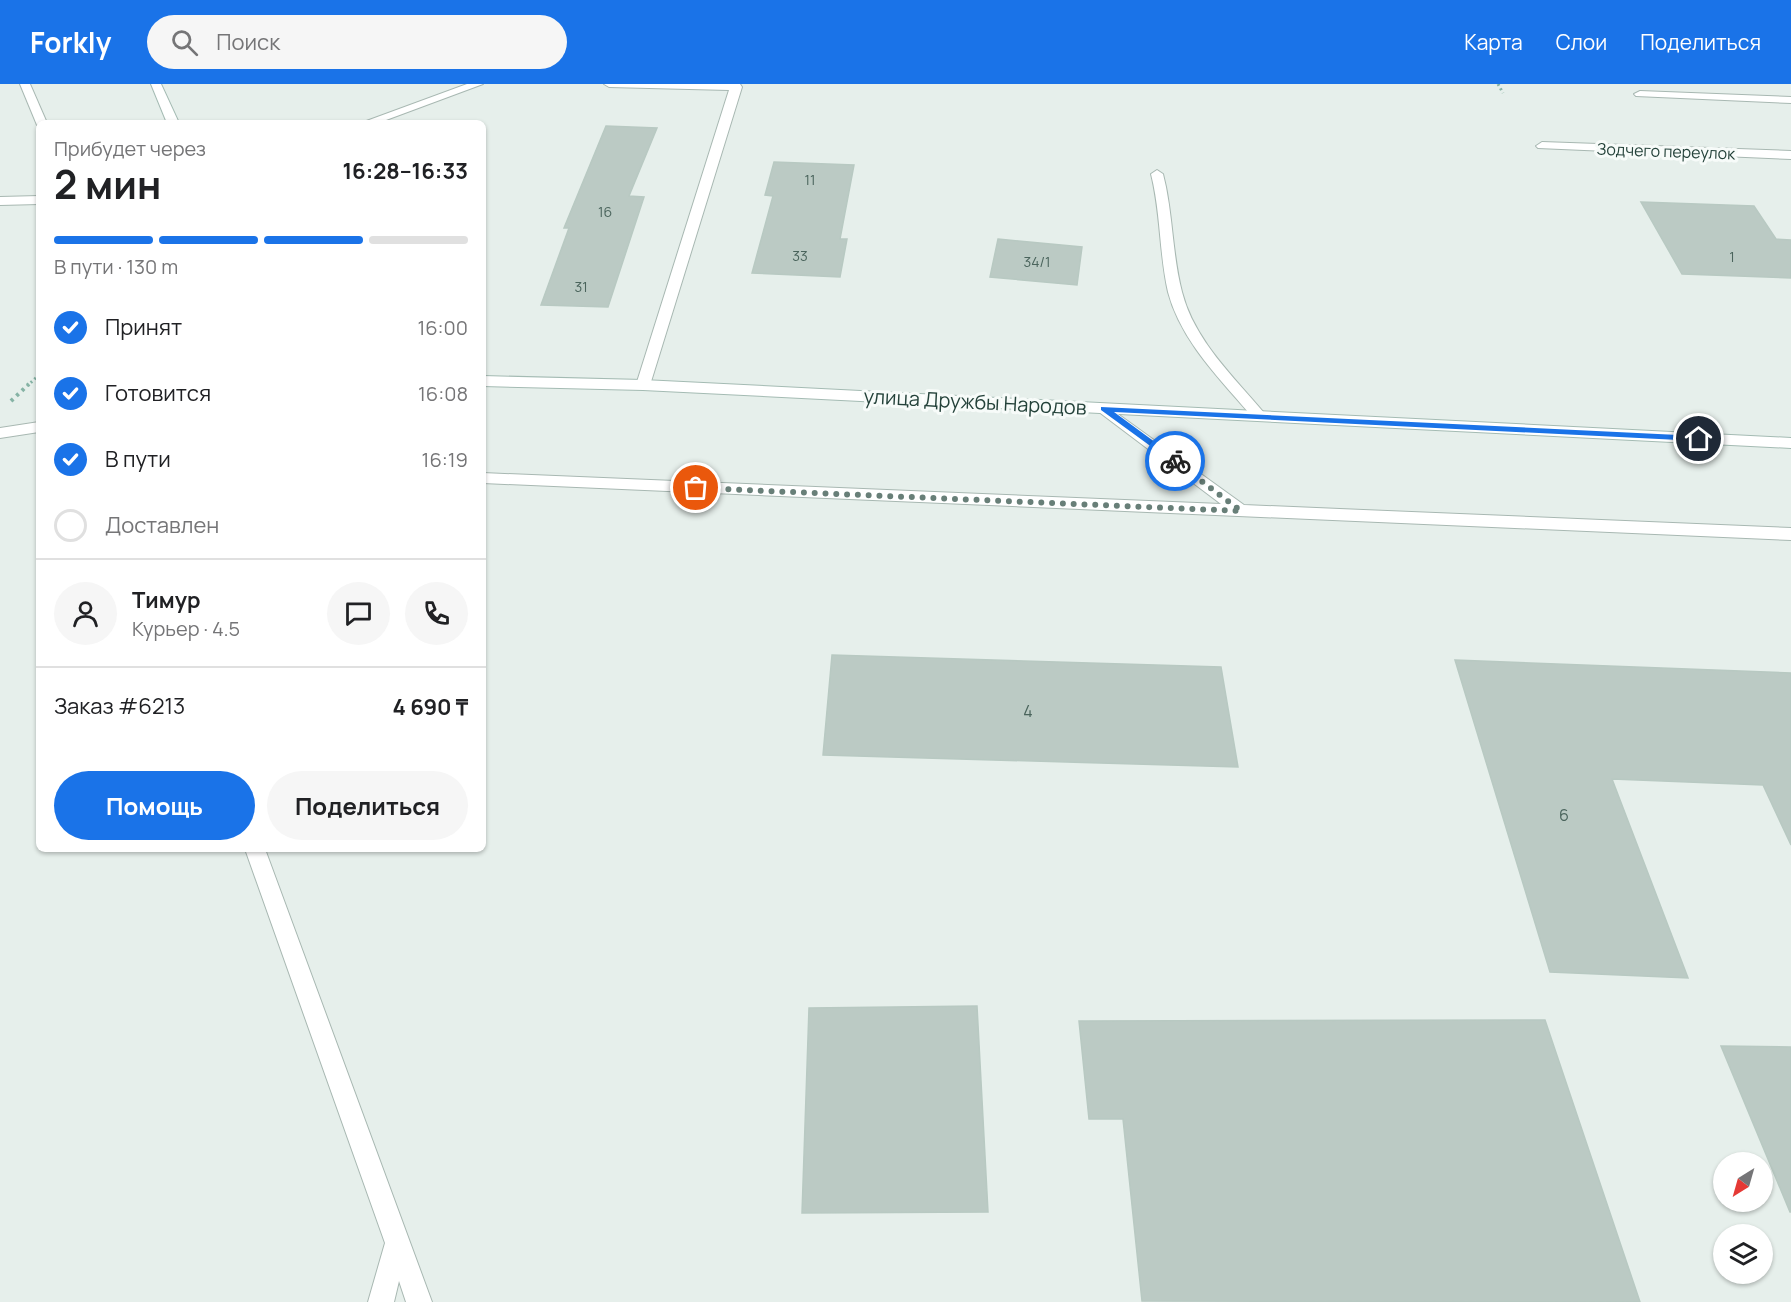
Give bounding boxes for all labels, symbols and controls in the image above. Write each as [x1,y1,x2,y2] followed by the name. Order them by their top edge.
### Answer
[147,15,567,69] search box
[30,23,111,61] text: Forkly
[168,26,201,59] icon: search
[216,27,280,57] text: Поиск
[1464,28,1523,56] text: Карта
[1556,28,1607,56] text: Слои
[1640,28,1761,56] text: Поделиться
[54,135,206,162] text: Прибудет через
[1596,138,1737,164] street label: Зодчего переулок
[342,156,468,186] text: 16:28–16:33
[54,157,161,211] text: 2 мин
[805,170,815,189] house number: 11
[598,202,612,221] house number: 16
[792,246,808,265] house number: 33
[1729,247,1735,266] house number: 1
[1024,252,1050,271] house number: 34/1
[54,253,178,280] text: В пути · 130 m
[574,277,588,296] house number: 31
[54,311,87,344] icon: check
[105,312,182,342] text: Принят
[417,314,468,341] text: 16:00
[54,377,87,410] icon: check
[105,378,211,408] text: Готовится
[418,380,468,407] text: 16:08
[863,382,1087,421] street label: улица Дружбы Народов
[1673,413,1724,464] pin
[1682,422,1715,455] icon: home
[1145,431,1205,491] courier
[54,443,87,476] icon: check
[105,444,171,474] text: В пути
[1159,445,1192,478] icon: bike
[422,446,468,473] text: 16:19
[670,462,721,513] pin
[679,471,712,504] icon: bag
[105,510,219,540] text: Доставлен
[54,582,117,645] button: person
[327,582,390,645] button: chat
[405,582,468,645] button: phone
[132,585,201,615] text: Тимур
[132,615,240,642] text: Курьер · 4.5
[54,691,185,721] text: Заказ #6213
[393,692,468,722] text: 4 690 ₸
[1023,700,1033,722] house number: 4
[54,771,255,840] button: Помощь
[267,771,468,840] button: Поделиться
[1559,804,1569,826] house number: 6
[1713,1152,1773,1212] north arrow
[1713,1152,1773,1284] map controls
[1713,1224,1773,1284] button: layers

